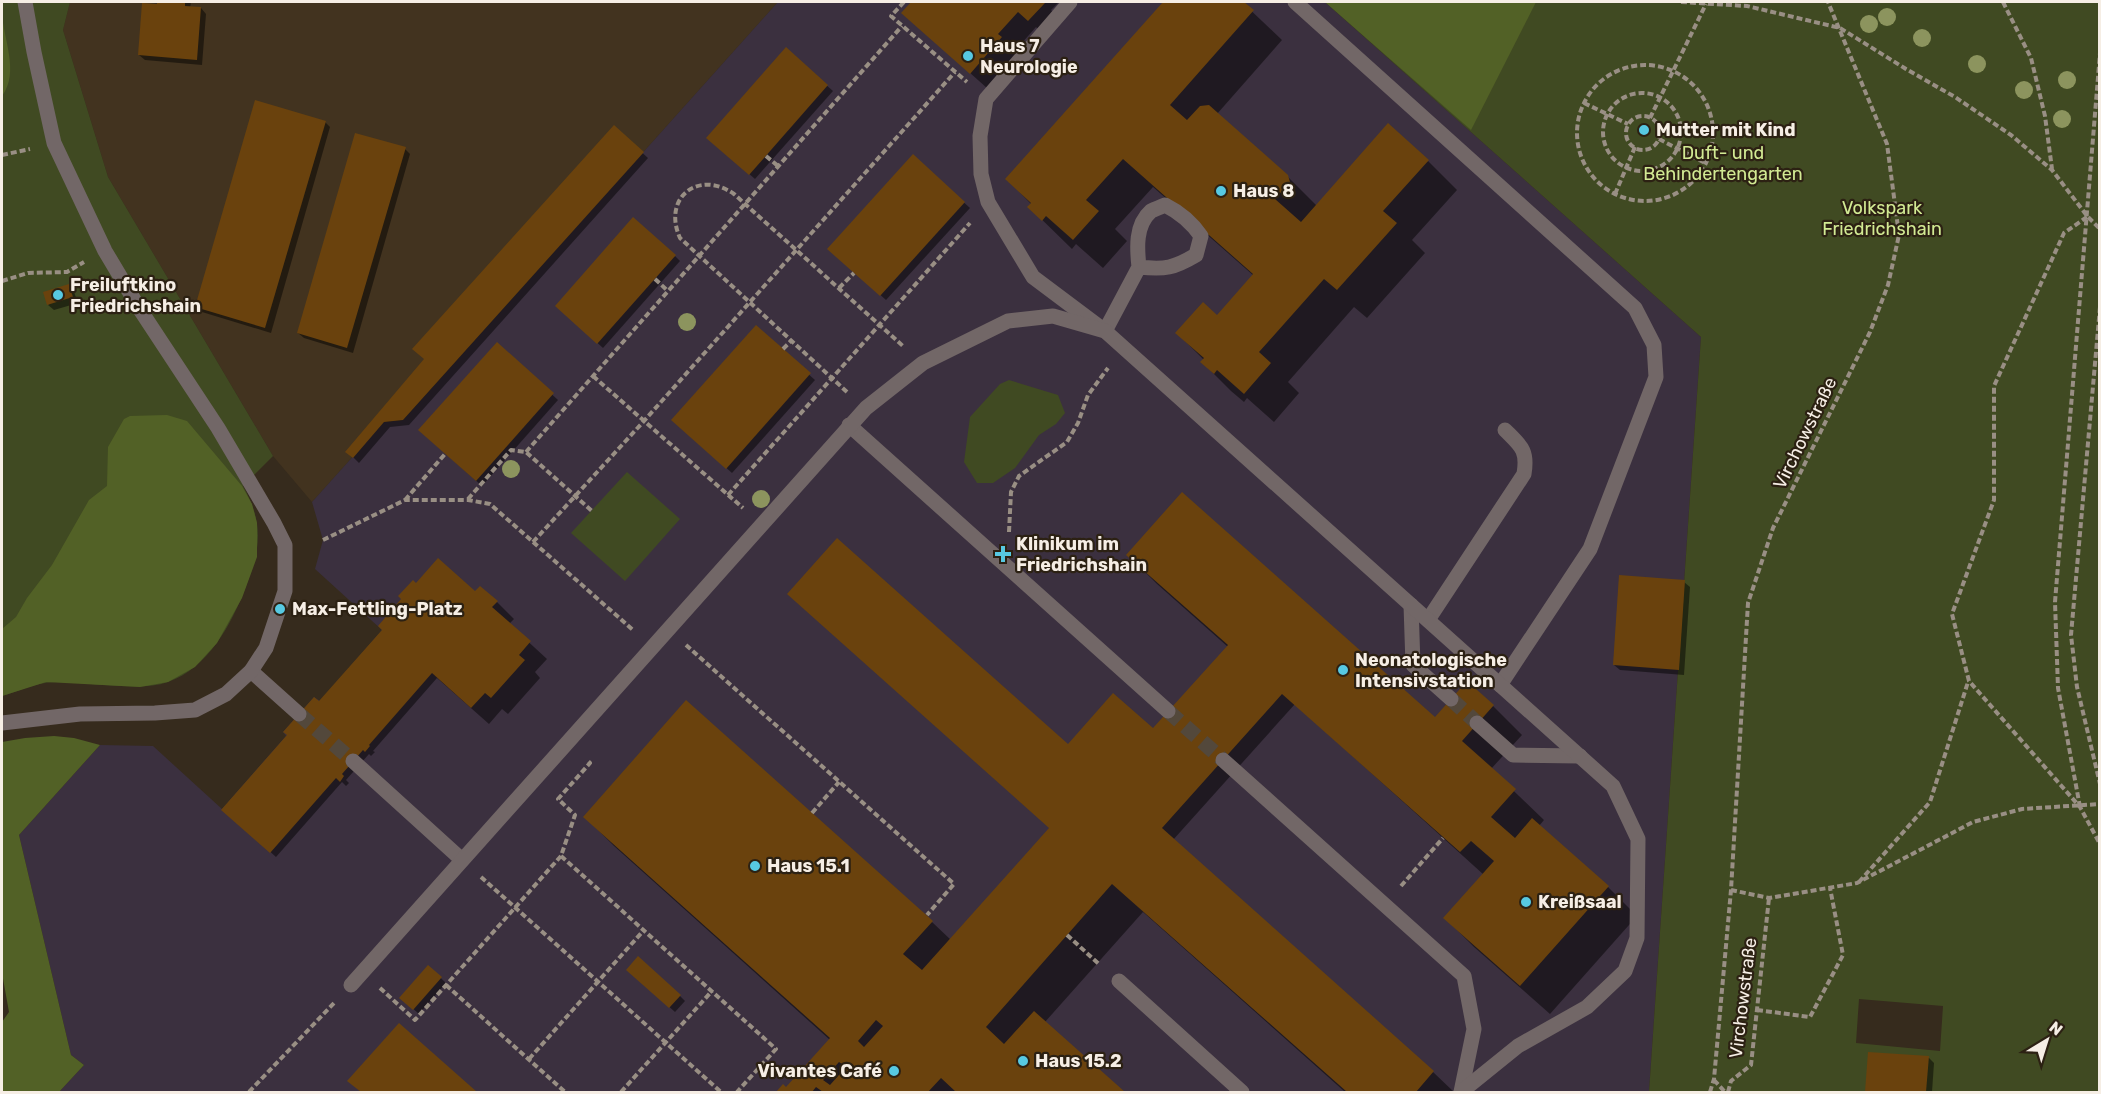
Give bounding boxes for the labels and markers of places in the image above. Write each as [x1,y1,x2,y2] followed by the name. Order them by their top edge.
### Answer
[980,35,1078,78] place label: Haus 7 Neurologie
[961,49,975,63] marker: Haus 7 Neurologie
[1656,119,1796,141] place label: Mutter mit Kind
[1637,123,1651,137] marker: Mutter mit Kind
[1233,180,1295,202] place label: Haus 8
[1214,184,1228,198] marker: Haus 8
[70,274,201,317] place label: Freiluftkino Friedrichshain
[51,288,65,302] marker: Freiluftkino Friedrichshain
[1016,533,1147,576] place label: Klinikum im Friedrichshain
[994,545,1012,563] marker: Klinikum im Friedrichshain
[292,598,463,620] place label: Max-Fettling-Platz
[273,602,287,616] marker: Max-Fettling-Platz
[1355,649,1507,692] place label: Neonatologische Intensivstation
[1336,663,1350,677] marker: Neonatologische Intensivstation
[767,855,850,877] place label: Haus 15.1
[748,859,762,873] marker: Haus 15.1
[1538,891,1622,913] place label: Kreißsaal
[1519,895,1533,909] marker: Kreißsaal
[1035,1050,1122,1072] place label: Haus 15.2
[1016,1054,1030,1068] marker: Haus 15.2
[758,1060,882,1082] place label: Vivantes Café
[887,1064,901,1078] marker: Vivantes Café

